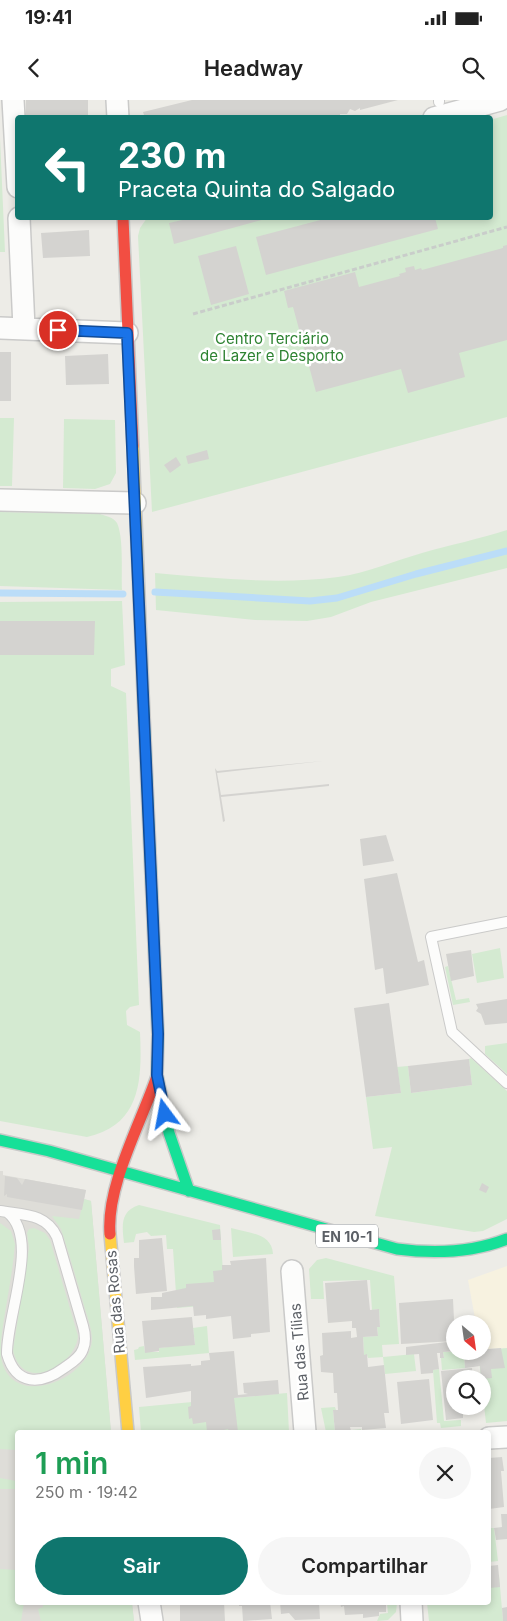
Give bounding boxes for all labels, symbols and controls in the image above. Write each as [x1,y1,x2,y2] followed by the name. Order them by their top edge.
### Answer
[25,6,72,29] text: 19:41
[20,54,48,82] icon: back
[459,54,487,82] icon: search
[204,55,303,81] text: Headway
[118,134,226,176] text: 230 m
[35,135,100,200] icon: left
[118,176,395,202] text: Praceta Quinta do Salgado
[37,309,79,351] pin
[44,316,72,344] icon: arrive
[200,329,344,365] park label: Centro Terciário de Lazer e Desporto
[138,1087,190,1139] position arrow
[316,1224,378,1248] road number: EN 10-1
[101,1249,129,1354] street label: Rua das Rosas
[285,1302,313,1402] street label: Rua das Tílias
[446,1315,491,1360] north arrow
[446,1315,491,1415] map controls
[446,1370,491,1415] button: search
[35,1445,108,1481] text: 1 min
[419,1447,471,1499] button: close
[35,1482,138,1502] text: 250 m · 19:42
[35,1537,248,1595] button: Sair
[258,1537,471,1595] button: Compartilhar

